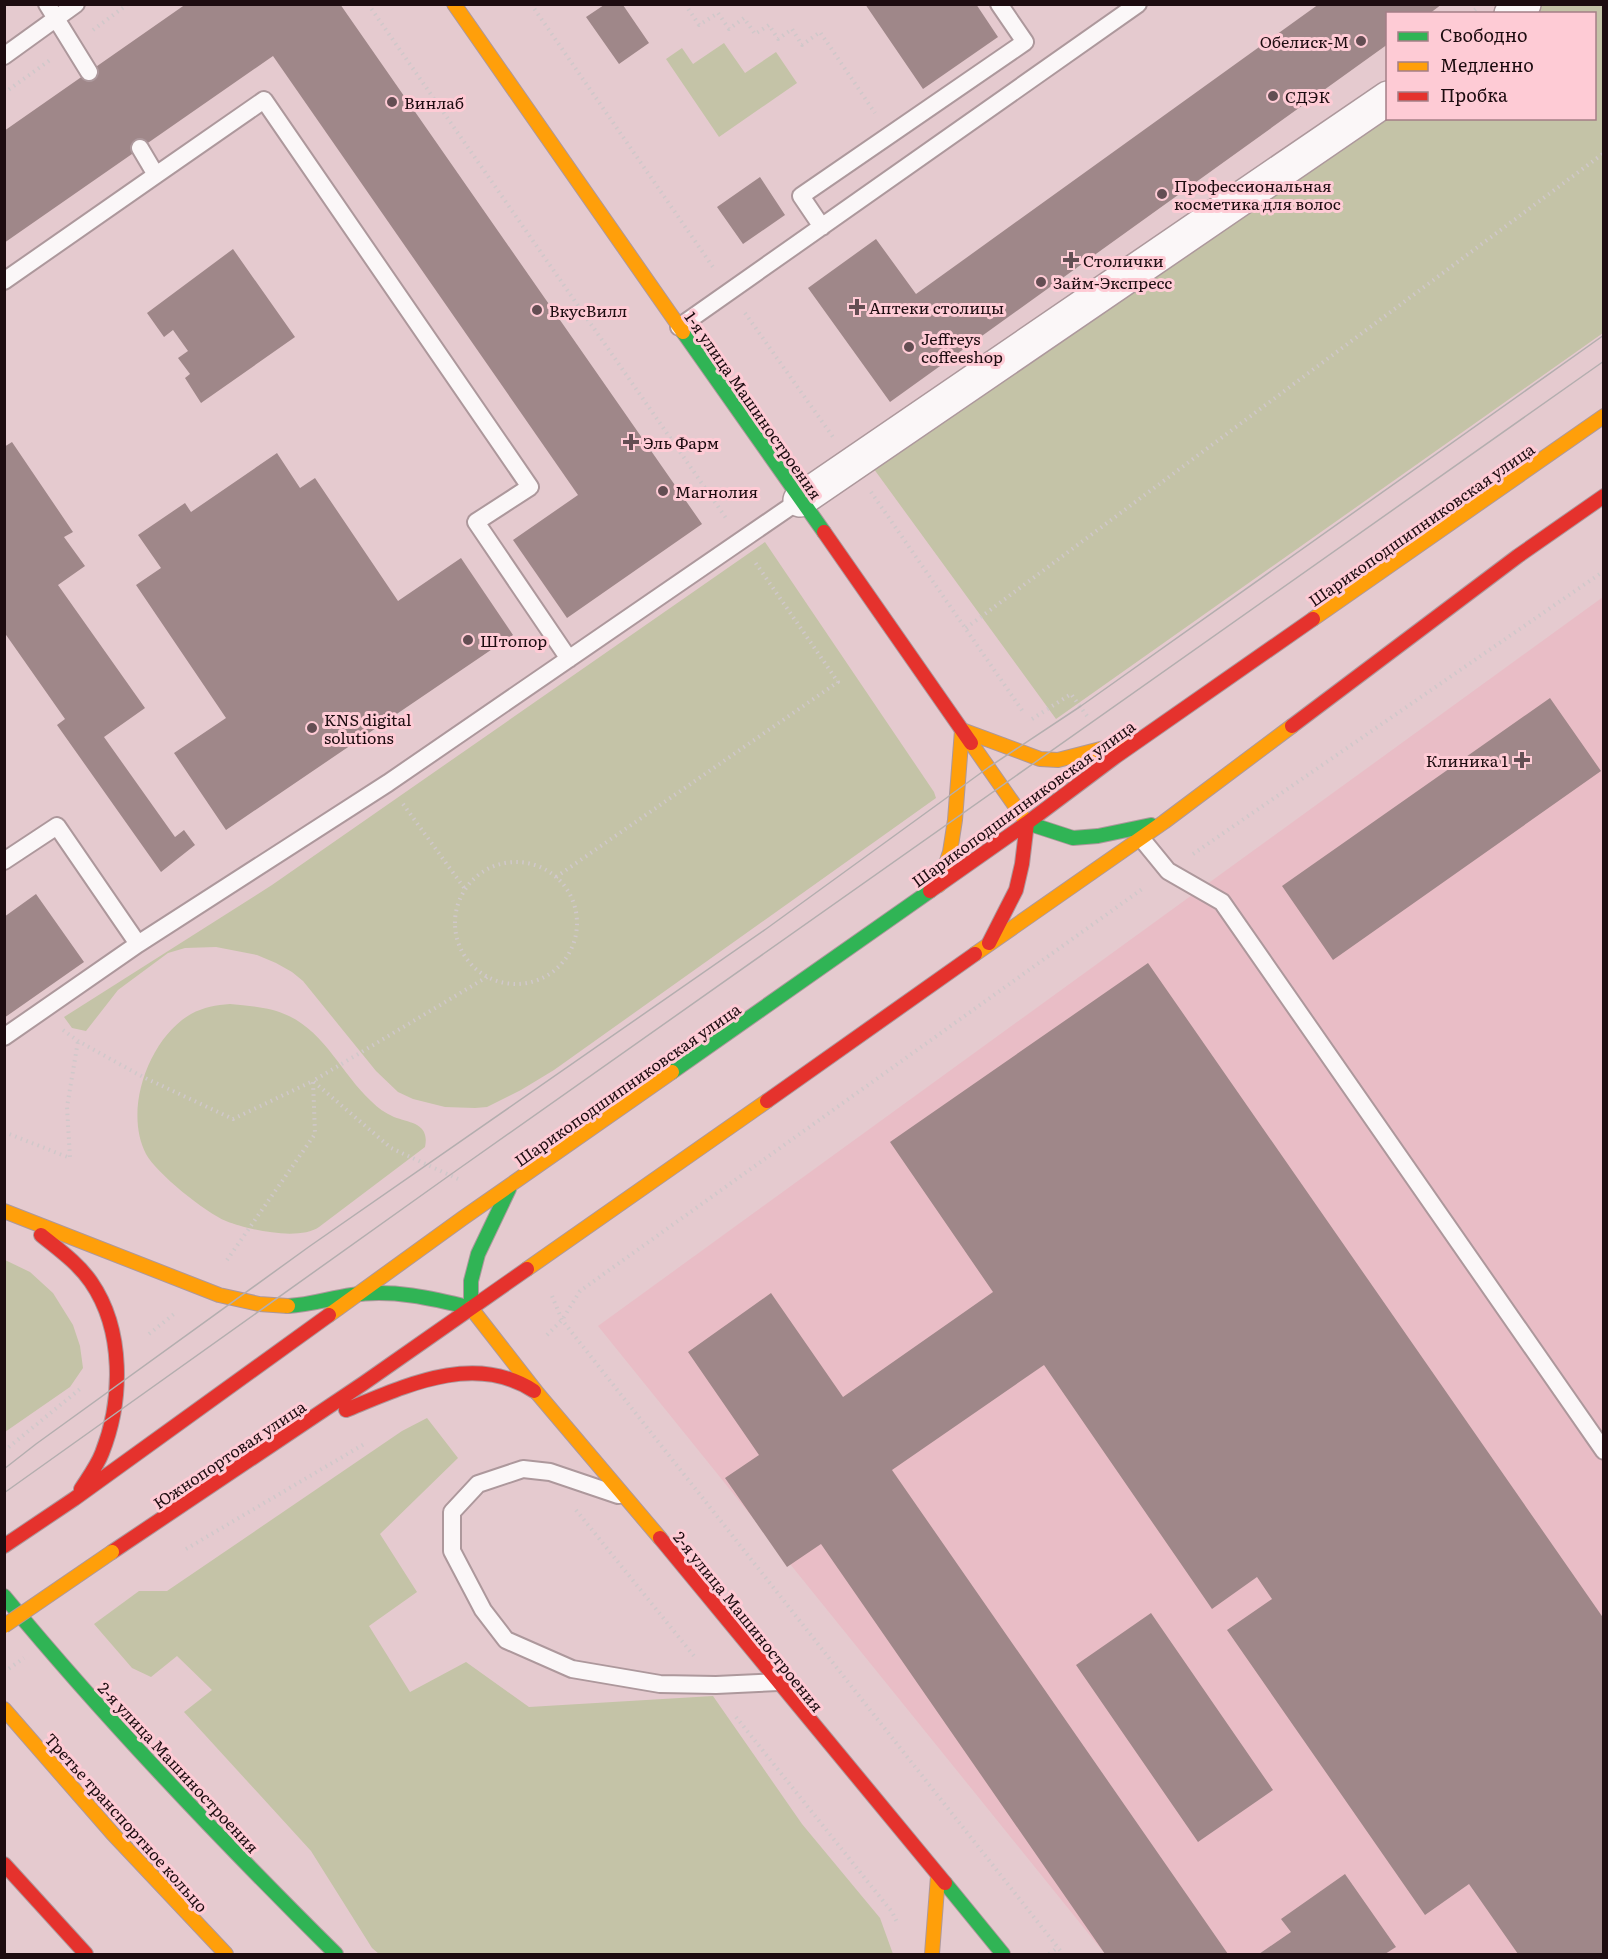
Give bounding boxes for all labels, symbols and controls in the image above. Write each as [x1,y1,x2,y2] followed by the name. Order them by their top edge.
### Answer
[1386,12,1596,120] legend
[1440,21,1528,48] text: Свободно
[1260,29,1349,53] place label: Обелиск-М
[1354,34,1368,48] marker: Обелиск-М
[1440,51,1534,78] text: Медленно
[1440,81,1508,108] text: Пробка
[1285,84,1330,108] place label: СДЭК
[1266,89,1280,103] marker: СДЭК
[404,90,464,114] place label: Винлаб
[385,95,399,109] marker: Винлаб
[1174,173,1341,215] place label: Профессиональная косметика для волос
[1155,187,1169,201] marker: Профессиональная косметика для волос
[1083,248,1164,272] place label: Столички
[1064,253,1078,267] marker: Столички
[1053,270,1172,294] place label: Займ-Экспресс
[1034,275,1048,289] marker: Займ-Экспресс
[869,295,1004,319] place label: Аптеки столицы
[549,298,627,322] place label: ВкусВилл
[850,300,864,314] marker: Аптеки столицы
[530,303,544,317] marker: ВкусВилл
[680,306,828,504] street label: 1-я улица Машиностроения
[921,326,1003,368] place label: Jeffreys coffeeshop
[902,340,916,354] marker: Jeffreys coffeeshop
[643,430,719,454] place label: Эль Фарм
[624,435,638,449] marker: Эль Фарм
[1303,436,1539,612] street label: Шарикоподшипниковская улица
[675,479,758,503] place label: Магнолия
[656,484,670,498] marker: Магнолия
[480,628,547,652] place label: Штопор
[461,633,475,647] marker: Штопор
[324,707,411,749] place label: KNS digital solutions
[906,713,1140,892] street label: Шарикоподшипниковская улица
[305,721,319,735] marker: KNS digital solutions
[1426,748,1508,772] place label: Клиника 1
[1513,751,1531,769] marker: Клиника 1
[509,996,745,1172] street label: Шарикоподшипниковская улица
[148,1394,310,1514] street label: Южнопортовая улица
[668,1525,830,1717] street label: 2-я улица Машиностроения
[93,1676,265,1858] street label: 2-я улица Машиностроения
[40,1727,214,1917] street label: Третье транспортное кольцо

